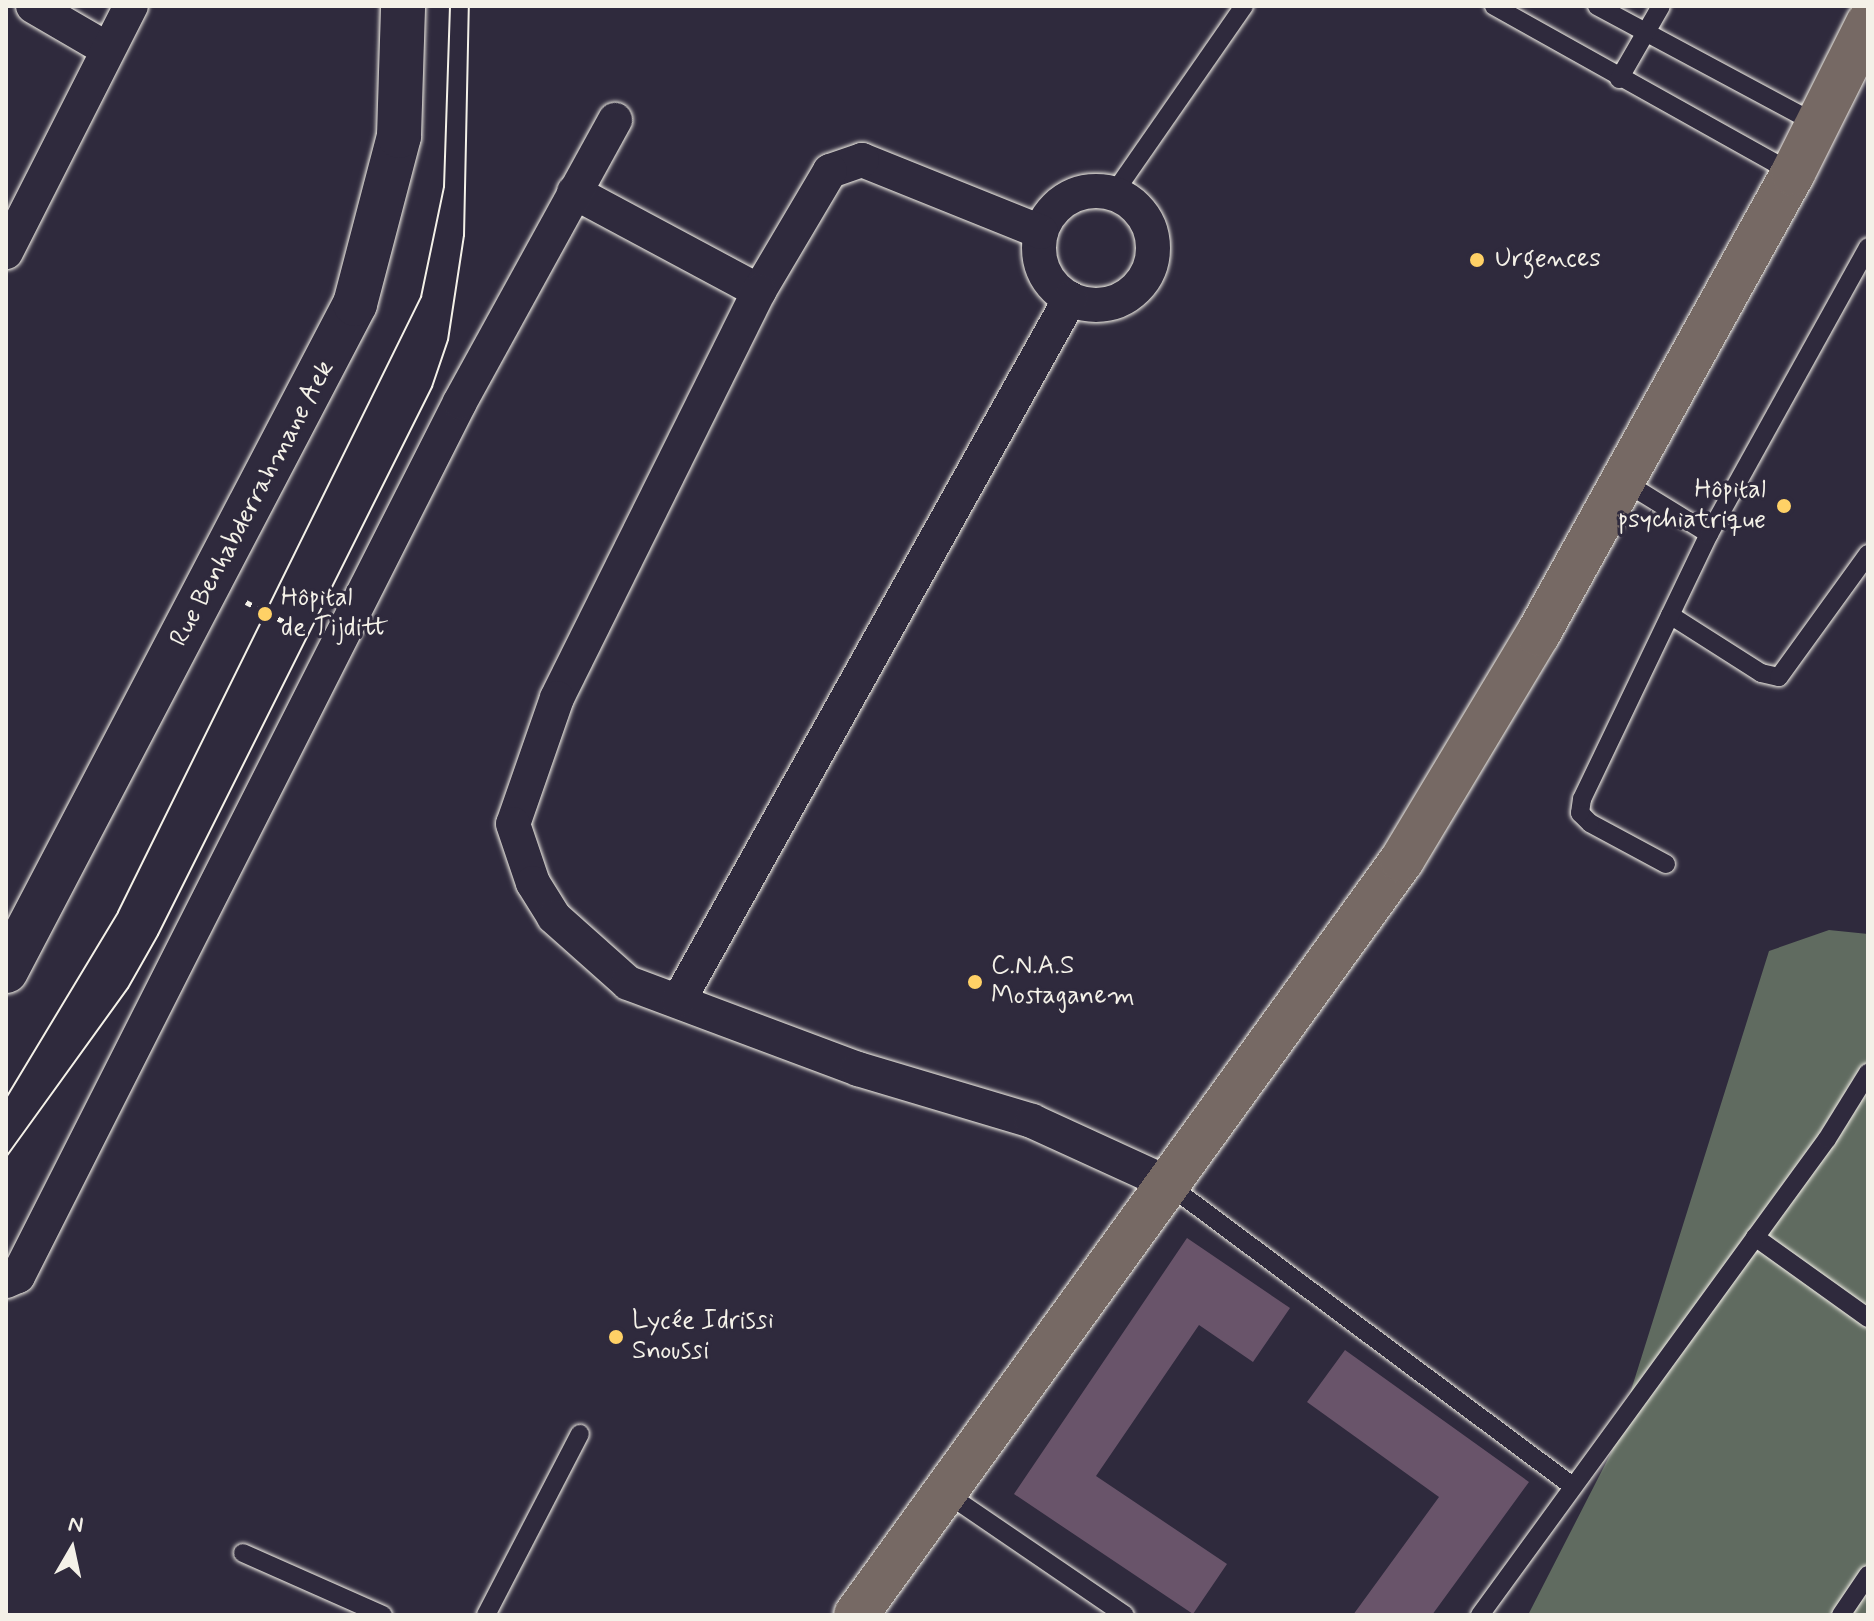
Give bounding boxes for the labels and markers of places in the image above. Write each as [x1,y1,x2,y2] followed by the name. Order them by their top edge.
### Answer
[1495,244,1601,276] place label: Urgences
[1466,249,1488,271] marker: Urgences
[1618,475,1766,536] place label: Hôpital psychiatrique
[1773,495,1795,517] marker: Hôpital psychiatrique
[281,583,387,644] place label: Hôpital de Tijditt
[256,605,274,623] marker: Hôpital de Tijditt
[991,951,1135,1012] place label: C.N.A.S Mostaganem
[966,973,984,991] marker: C.N.A.S Mostaganem
[632,1306,773,1368] place label: Lycée Idrissi Snoussi
[607,1328,625,1346] marker: Lycée Idrissi Snoussi

